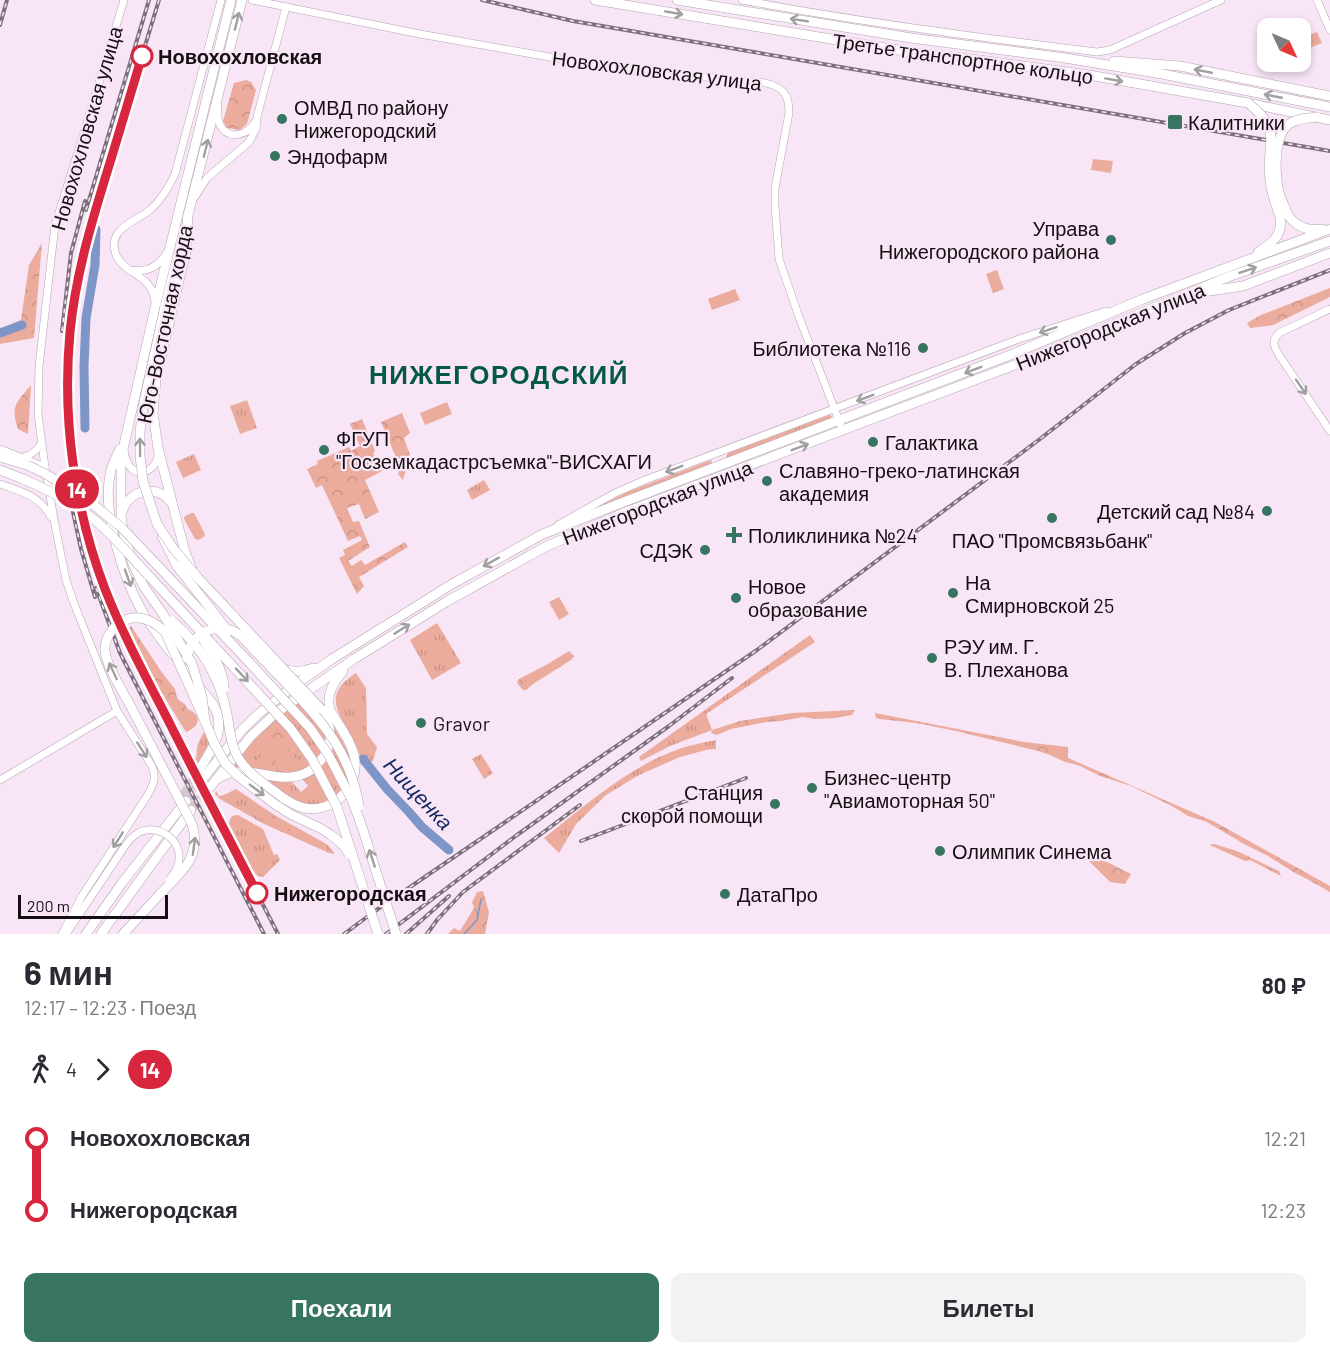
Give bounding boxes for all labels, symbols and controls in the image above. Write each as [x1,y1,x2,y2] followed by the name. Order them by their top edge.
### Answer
[663,8,683,19] one-way arrow
[231,12,243,31] one-way arrow
[789,15,809,26] one-way arrow
[1257,18,1311,72] north arrow
[1257,18,1311,72] map controls
[45,22,127,233] street label: Новохохловская улица
[831,28,1095,88] street label: Третье транспортное кольцо
[158,44,322,68] place label: Новохохловская
[131,45,153,67] marker: Новохохловская
[551,45,764,95] street label: Новохохловская улица
[1194,65,1214,76] one-way arrow
[1104,75,1124,86] one-way arrow
[1263,90,1283,101] one-way arrow
[294,95,448,142] place label: ОМВД по району Нижегородский
[1188,110,1285,134] place label: Калитники
[275,112,289,126] marker: ОМВД по району Нижегородский
[1166,113,1184,131] marker: Калитники
[200,139,212,158] one-way arrow
[287,144,388,168] place label: Эндофарм
[268,149,282,163] marker: Эндофарм
[879,216,1100,263] place label: Управа Нижегородского района
[131,222,197,425] street label: Юго-Восточная хорда
[1104,233,1118,247] marker: Управа Нижегородского района
[1239,264,1257,275] one-way arrow
[1012,277,1209,375] street label: Нижегородская улица
[1039,325,1057,336] one-way arrow
[752,336,911,360] place label: Библиотека №116
[916,341,930,355] marker: Библиотека №116
[369,358,629,389] district label: НИЖЕГОРОДСКИЙ
[964,365,983,376] one-way arrow
[1295,378,1307,395] one-way arrow
[856,393,875,404] one-way arrow
[336,426,652,473] place label: ФГУП "Госземкадастрсъемка"-ВИСХАГИ
[885,430,979,454] place label: Галактика
[866,435,880,449] marker: Галактика
[134,438,146,458] one-way arrow
[790,440,809,451] one-way arrow
[317,443,331,457] marker: ФГУП "Госземкадастрсъемка"-ВИСХАГИ
[559,454,756,549] street label: Нижегородская улица
[779,458,1020,505] place label: Славяно-греко-латинская академия
[665,465,684,476] one-way arrow
[50,470,104,508] line badge: 14
[760,474,774,488] marker: Славяно-греко-латинская академия
[67,477,87,502] text: 14
[1097,499,1255,523] place label: Детский сад №84
[1260,504,1274,518] marker: Детский сад №84
[1045,511,1059,525] marker: ПАО "Промсвязьбанк"
[748,523,917,547] place label: Поликлиника №24
[725,526,743,544] marker: Поликлиника №24
[952,528,1152,552] place label: ПАО "Промсвязьбанк"
[639,538,693,562] place label: СДЭК
[698,543,712,557] marker: СДЭК
[483,557,501,568] one-way arrow
[123,569,134,587] one-way arrow
[965,570,1114,617] place label: На Смирновской 25
[748,574,868,621] place label: Новое образование
[946,586,960,600] marker: На Смирновской 25
[729,591,743,605] marker: Новое образование
[393,622,410,634] one-way arrow
[944,634,1069,681] place label: РЭУ им. Г. В. Плеханова
[925,651,939,665] marker: РЭУ им. Г. В. Плеханова
[106,663,118,681] one-way arrow
[234,667,249,682] one-way arrow
[433,711,490,735] place label: Gravor
[414,716,428,730] marker: Gravor
[136,741,148,758] one-way arrow
[379,752,459,834] water label: Нищенка
[824,765,995,812] place label: Бизнес-центр "Авиамоторная 50"
[621,780,763,827] place label: Станция скорой помощи
[805,781,819,795] marker: Бизнес-центр "Авиамоторная 50"
[248,784,264,797] one-way arrow
[768,797,782,811] marker: Станция скорой помощи
[112,831,125,848] one-way arrow
[188,837,199,856] one-way arrow
[952,839,1112,863] place label: Олимпик Синема
[933,844,947,858] marker: Олимпик Синема
[366,849,377,868] one-way arrow
[274,881,427,905] place label: Нижегородская
[246,882,268,904] marker: Нижегородская
[737,882,818,906] place label: ДатаПро
[718,887,732,901] marker: ДатаПро
[18,892,168,920] scale bar
[27,896,70,915] text: 200 m
[24,952,113,992] text: 6 мин
[1262,972,1306,998] text: 80 ₽
[24,995,196,1019] text: 12:17 – 12:23 · Поезд
[24,1053,57,1086] icon: walk
[86,1053,119,1086] icon: forward
[66,1057,77,1081] text: 4
[140,1057,160,1082] text: 14
[70,1124,251,1150] text: Новохохловская
[1264,1126,1306,1150] text: 12:21
[70,1196,238,1222] text: Нижегородская
[1261,1198,1306,1222] text: 12:23
[24,1273,659,1342] button: Поехали
[671,1273,1306,1342] button: Билеты

